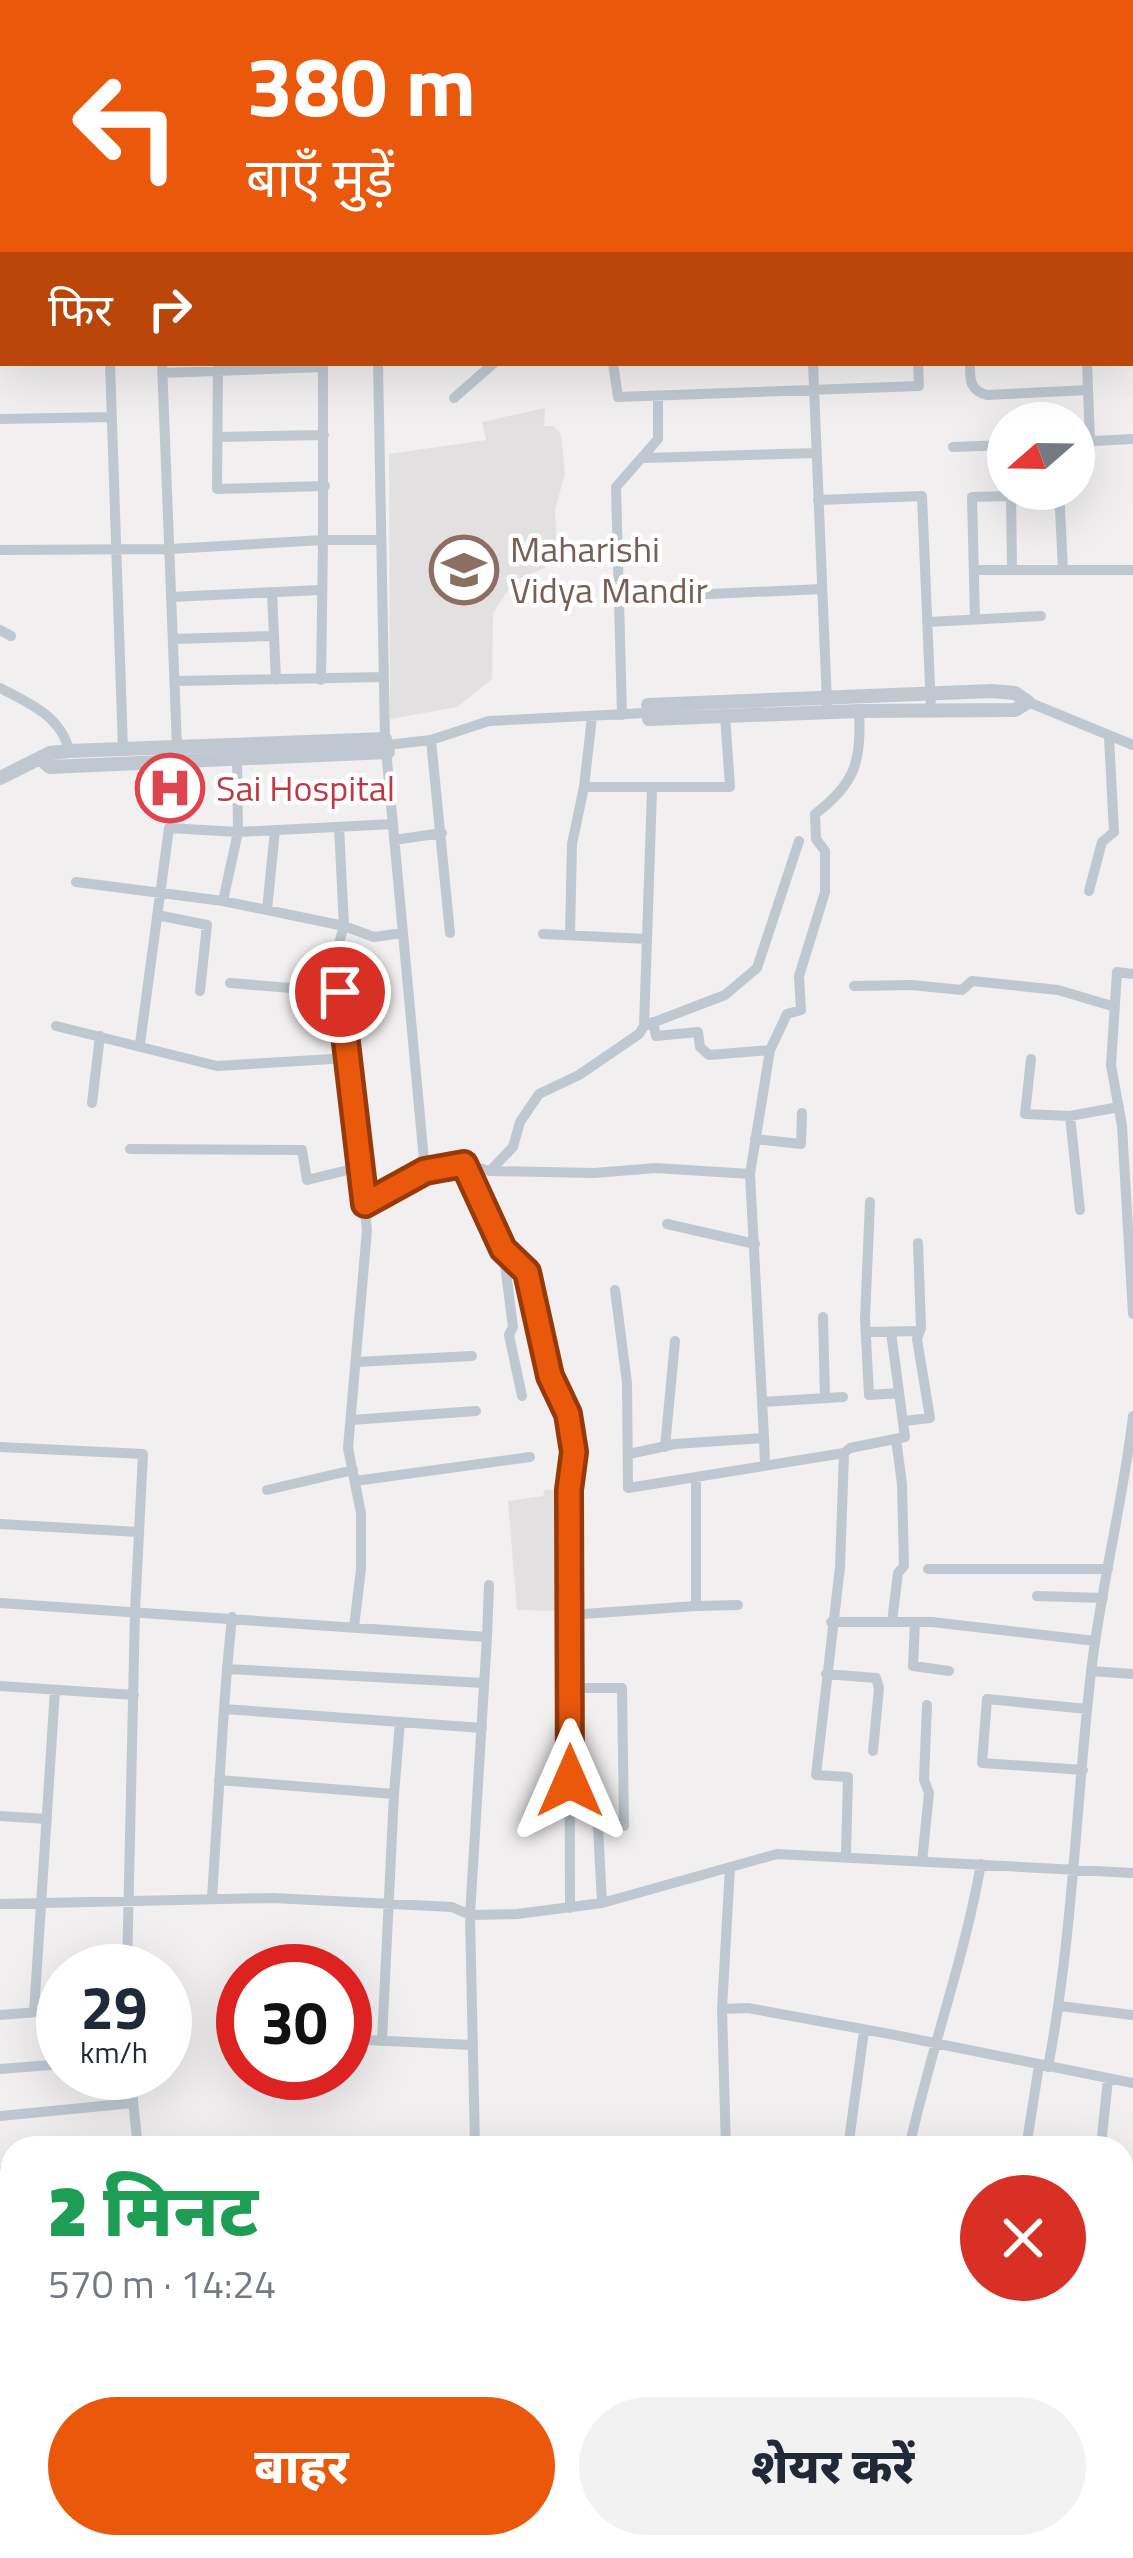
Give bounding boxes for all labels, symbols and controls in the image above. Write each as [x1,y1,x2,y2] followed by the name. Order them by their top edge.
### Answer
[246,21,476,149] text: 380 m
[48,48,204,204] icon: left
[246,136,394,218] text: बाएँ मुड़ें
[48,275,113,343] text: फिर
[137,276,203,342] icon: right
[987,402,1095,510] north arrow
[987,402,1095,510] map controls
[510,521,708,617] place label: Maharishi Vidya Mandir
[429,535,499,605] school or university icon: Maharishi Vidya Mandir
[135,753,205,823] hospital icon: Sai Hospital
[216,760,395,815] place label: Sai Hospital
[289,941,391,1043] pin
[307,959,373,1025] icon: arrive
[507,1718,633,1844] position arrow
[216,1944,372,2100] speed limit sign: 30
[80,1961,148,2052] text: 29
[80,2029,148,2075] text: km/h
[48,2154,258,2264] text: 2 मिनट
[960,2175,1086,2301] button: close
[48,2254,276,2313] text: 570 m · 14:24
[48,2397,555,2535] button: बाहर
[579,2397,1086,2535] button: शेयर करें

